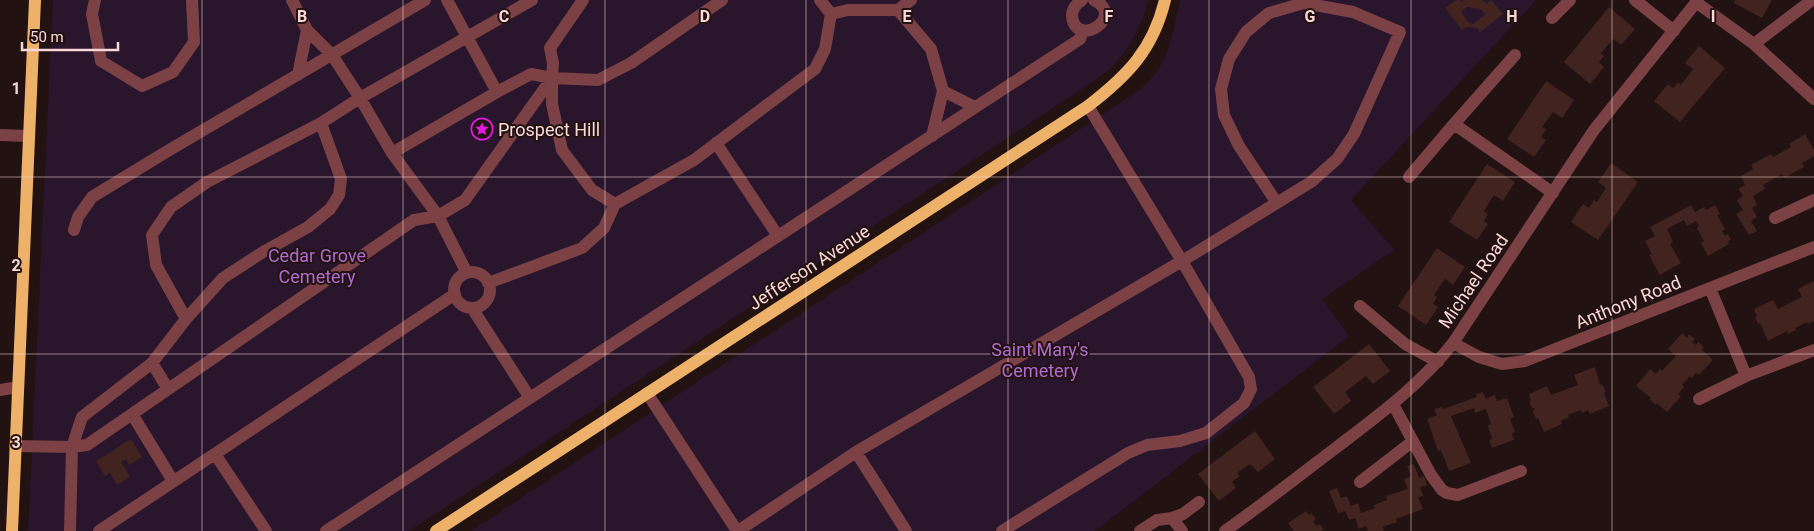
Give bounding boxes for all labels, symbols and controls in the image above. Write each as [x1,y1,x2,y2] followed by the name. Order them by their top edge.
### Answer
[297,7,307,26] text: B
[499,7,509,26] text: C
[700,7,710,26] text: D
[903,7,912,26] text: E
[1105,7,1114,26] text: F
[1305,7,1316,26] text: G
[1506,7,1518,26] text: H
[1711,7,1715,26] text: I
[22,20,119,52] scale bar
[30,28,64,46] text: 50 m
[11,79,21,98] text: 1
[470,117,494,141] place icon: Prospect Hill
[498,119,600,140] place label: Prospect Hill
[744,220,874,314] street label: Jefferson Avenue
[1434,230,1512,332] street label: Michael Road
[268,245,366,287] park label: Cedar Grove Cemetery
[11,256,21,275] text: 2
[1572,271,1684,333] street label: Anthony Road
[991,339,1089,381] park label: Saint Mary's Cemetery
[11,433,21,452] text: 3

